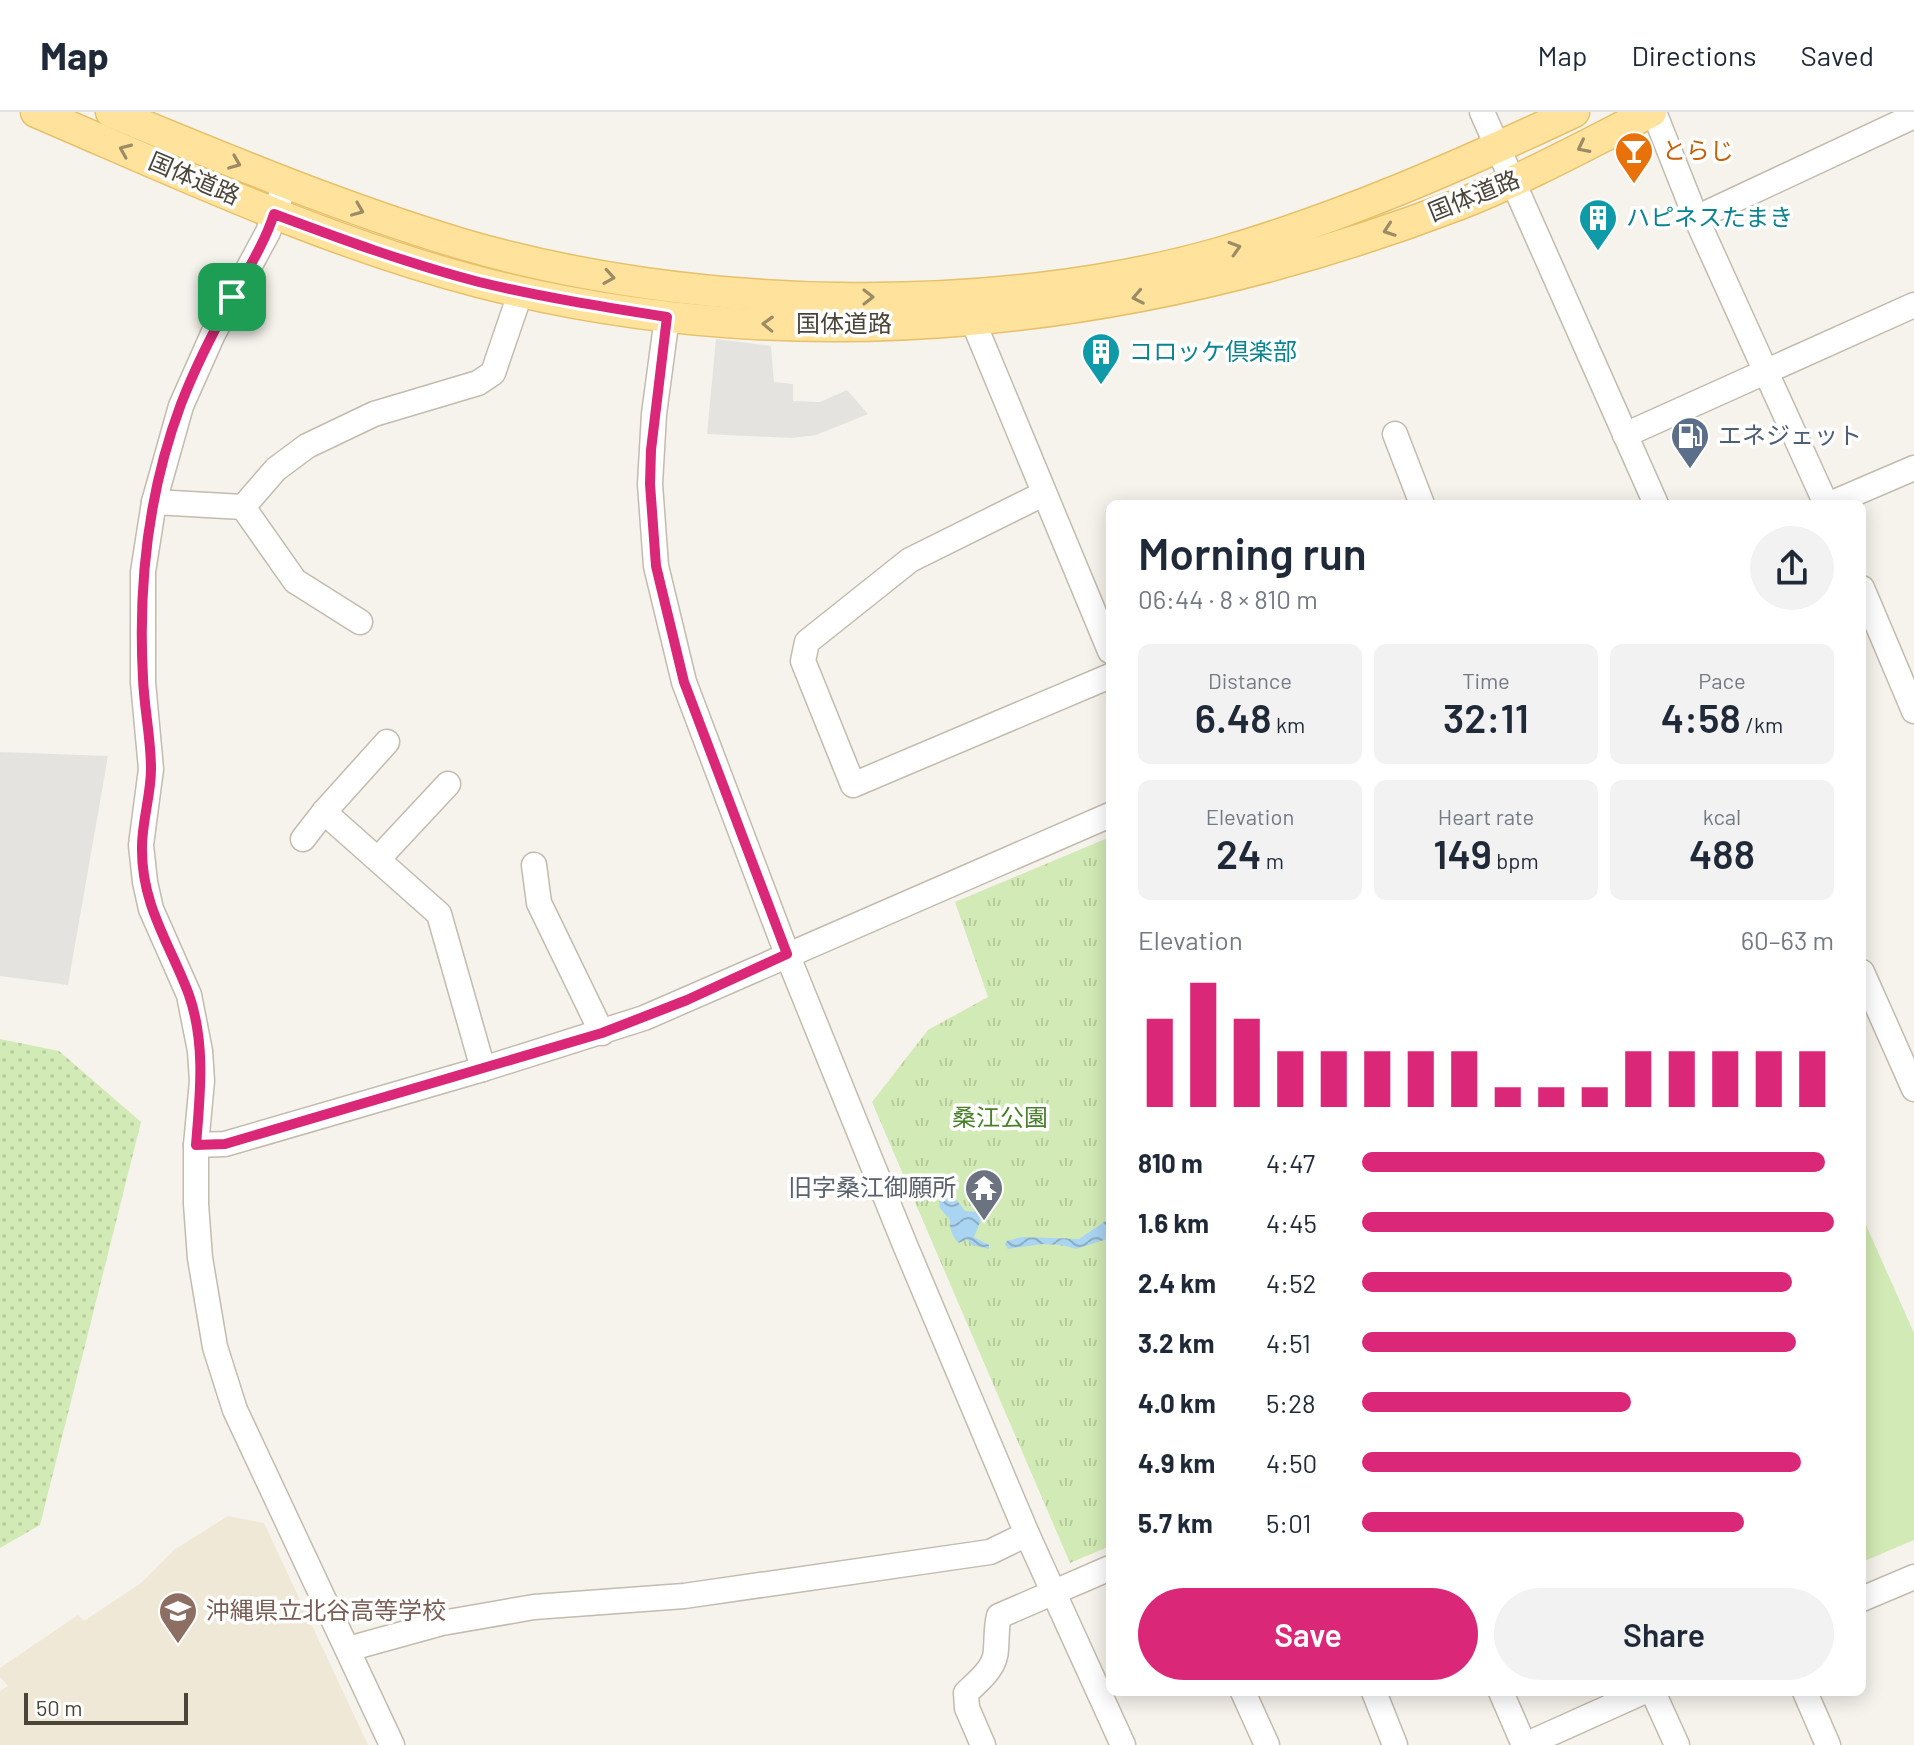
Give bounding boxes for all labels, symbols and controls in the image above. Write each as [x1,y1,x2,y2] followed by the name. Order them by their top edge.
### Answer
[40,32,109,78] text: Map
[1538,38,1587,72] text: Map
[1631,38,1757,72] text: Directions
[1801,38,1874,72] text: Saved
[1613,130,1655,185] bar icon: とらじ
[1662,135,1734,164] place label: とらじ
[1576,137,1591,152] one-way arrow
[119,144,133,160] one-way arrow
[145,146,244,210] street label: 国体道路
[227,154,241,170] one-way arrow
[1424,163,1523,226] street label: 国体道路
[1577,197,1619,252] building icon: ハピネスたまき
[350,200,364,216] one-way arrow
[1626,202,1793,231] place label: ハピネスたまき
[1383,220,1397,236] one-way arrow
[1228,241,1241,257] one-way arrow
[198,263,266,331] pin
[602,267,616,284] one-way arrow
[210,275,254,319] icon: arrive
[862,288,875,306] one-way arrow
[1132,288,1145,305] one-way arrow
[796,308,892,337] street label: 国体道路
[761,315,774,333] one-way arrow
[1080,331,1122,386] building icon: コロッケ倶楽部
[1129,336,1297,365] place label: コロッケ倶楽部
[1669,415,1711,470] fuel station icon: エネジェット
[1718,420,1862,449] place label: エネジェット
[1138,526,1367,579] text: Morning run
[1750,526,1834,610] button: share
[1138,583,1318,614] text: 06:44 · 8 × 810 m
[1208,667,1292,693] text: Distance
[1462,667,1510,693] text: Time
[1698,667,1746,693] text: Pace
[1195,693,1272,741] text: 6.48
[1443,693,1529,741] text: 32:11
[1661,693,1741,741] text: 4:58
[1272,711,1305,737] text: km
[1741,711,1783,737] text: /km
[1206,803,1294,829] text: Elevation
[1438,803,1534,829] text: Heart rate
[1703,803,1741,829] text: kcal
[1216,829,1261,877] text: 24
[1433,829,1492,877] text: 149
[1689,829,1755,877] text: 488
[1261,847,1284,873] text: m
[1492,847,1539,873] text: bpm
[1138,924,1243,955] text: Elevation
[1741,924,1834,955] text: 60–63 m
[952,1102,1048,1131] park label: 桑江公園
[1138,1147,1203,1178] text: 810 m
[1266,1147,1315,1178] text: 4:47
[963,1167,1005,1222] temple icon: 旧字桑江御願所
[788,1172,956,1201] place label: 旧字桑江御願所
[1138,1207,1209,1238] text: 1.6 km
[1266,1207,1317,1238] text: 4:45
[1138,1267,1216,1298] text: 2.4 km
[1266,1267,1316,1298] text: 4:52
[1138,1327,1214,1358] text: 3.2 km
[1266,1327,1311,1358] text: 4:51
[1138,1387,1216,1418] text: 4.0 km
[1266,1387,1316,1418] text: 5:28
[1138,1447,1215,1478] text: 4.9 km
[1266,1447,1317,1478] text: 4:50
[1138,1507,1213,1538] text: 5.7 km
[1266,1507,1311,1538] text: 5:01
[1138,1588,1478,1680] button: Save
[1494,1588,1834,1680] button: Share
[157,1590,199,1645] school or university icon: 沖縄県立北谷高等学校
[206,1595,446,1624] place label: 沖縄県立北谷高等学校
[24,1689,188,1725] scale bar
[36,1694,82,1720] text: 50 m

